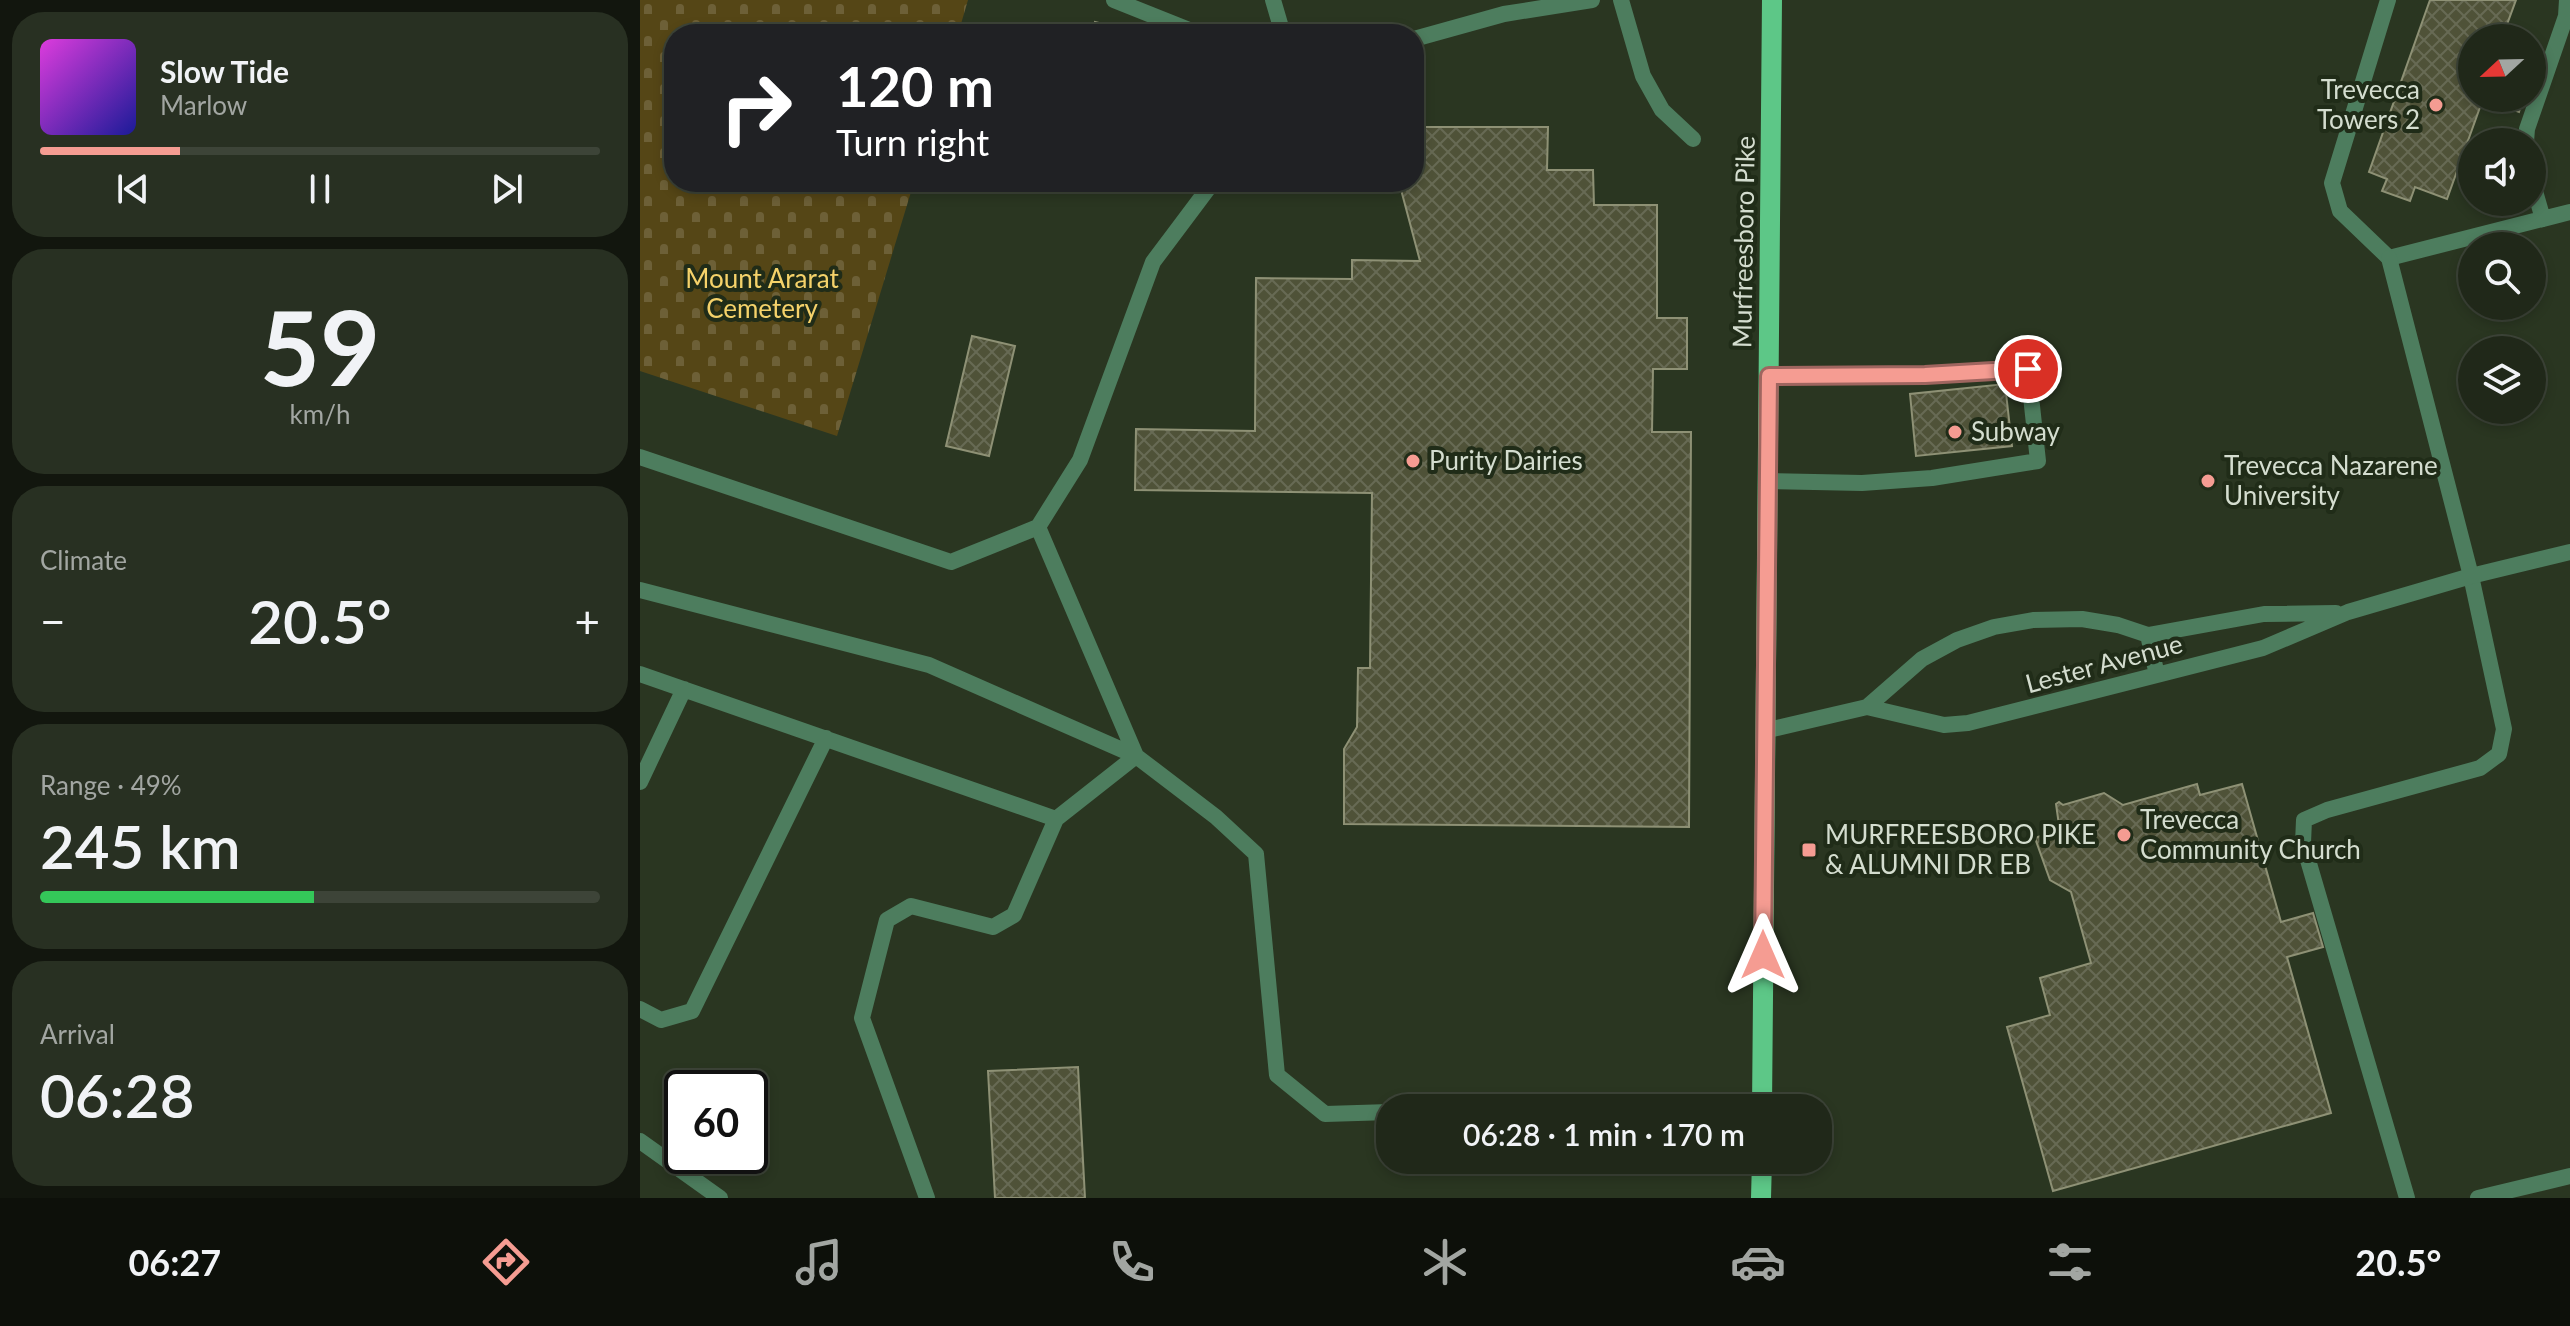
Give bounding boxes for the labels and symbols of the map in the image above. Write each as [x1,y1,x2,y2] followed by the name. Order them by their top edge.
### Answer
[2458,24,2546,112] north arrow
[2317,73,2420,135] place label: Trevecca Towers 2
[2427,96,2445,114] marker: Trevecca Towers 2
[1725,136,1761,348] street label: Murfreesboro Pike
[685,262,839,324] park label: Mount Ararat Cemetery
[1994,335,2062,403] pin
[1971,415,2061,447] place label: Subway
[1946,423,1964,441] marker: Subway
[1429,444,1583,476] place label: Purity Dairies
[2224,449,2438,511] place label: Trevecca Nazarene University
[1404,452,1422,470] marker: Purity Dairies
[2199,472,2217,490] marker: Trevecca Nazarene University
[2022,627,2186,699] street label: Lester Avenue
[2140,803,2361,865] place label: Trevecca Community Church
[1825,818,2096,880] place label: MURFREESBORO PIKE & ALUMNI DR EB
[2115,826,2133,844] marker: Trevecca Community Church
[1800,841,1818,859] marker: MURFREESBORO PIKE & ALUMNI DR EB
[1721,913,1805,997] position arrow
[664,1070,768,1174] speed limit sign: 60

